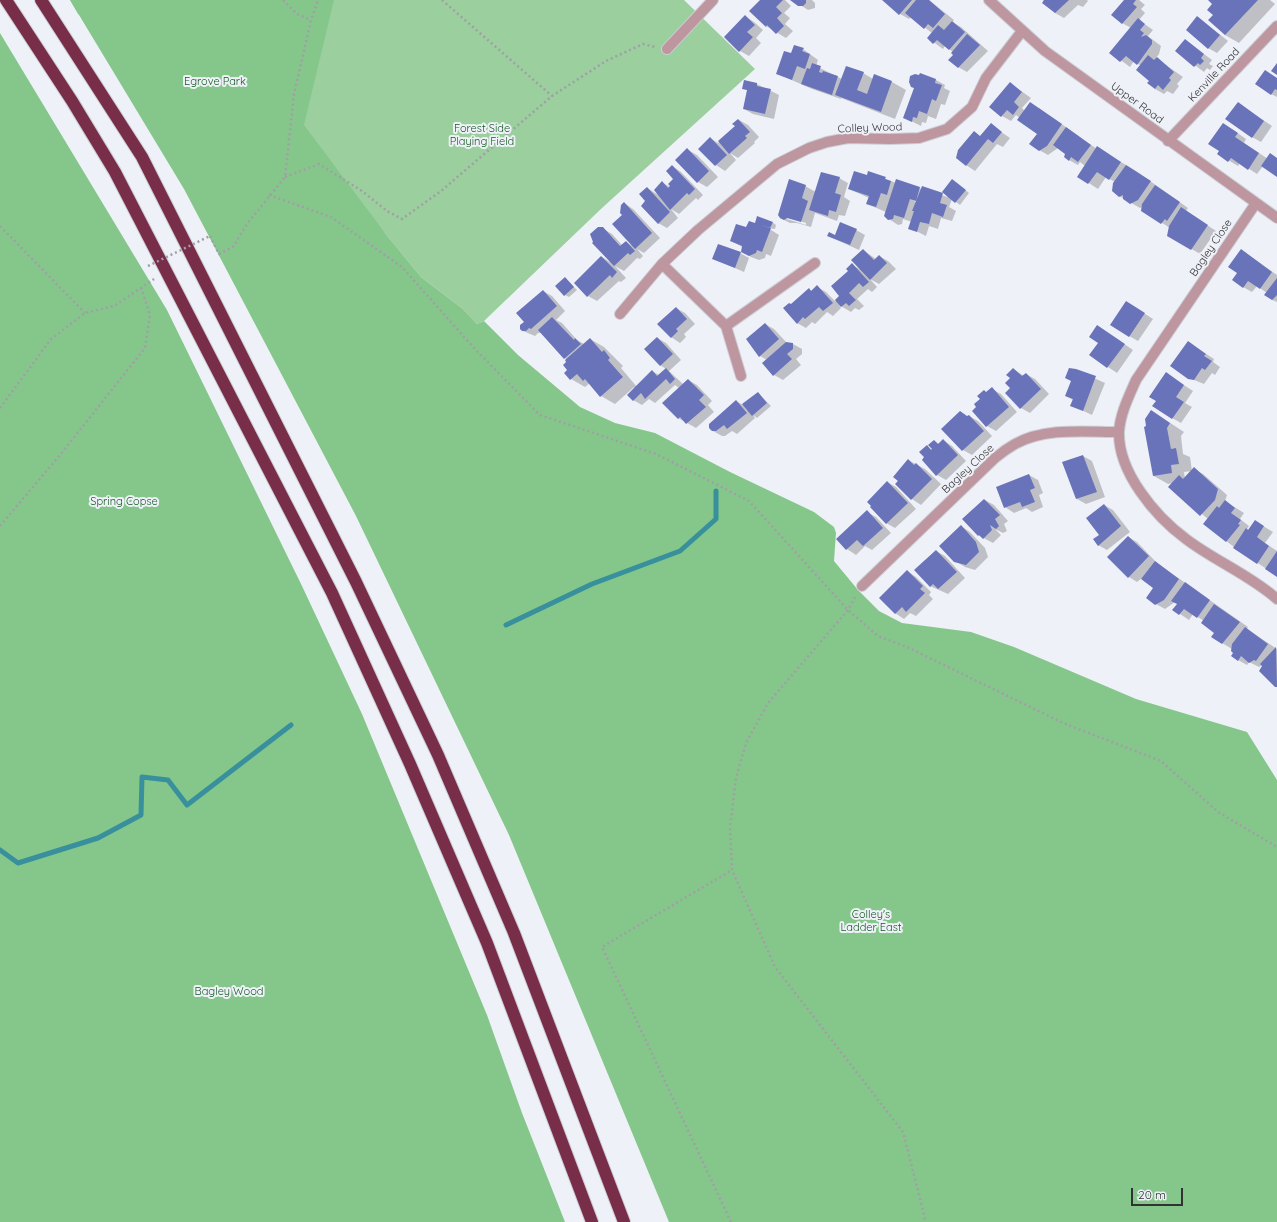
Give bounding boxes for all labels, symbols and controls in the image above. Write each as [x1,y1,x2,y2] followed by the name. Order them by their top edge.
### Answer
[1186,45,1242,105] street label: Kenville Road
[184,75,246,89] park label: Egrove Park
[1108,79,1166,127] street label: Upper Road
[837,120,903,136] street label: Colley Wood
[450,122,514,148] park label: Forest Side Playing Field
[1187,217,1235,279] street label: Bagley Close
[939,442,997,496] street label: Bagley Close
[90,495,158,509] park label: Spring Copse
[840,908,902,934] park label: Colley's Ladder East
[195,985,263,999] park label: Bagley Wood
[1133,1180,1185,1206] scale bar
[1138,1187,1166,1202] text: 20 m

